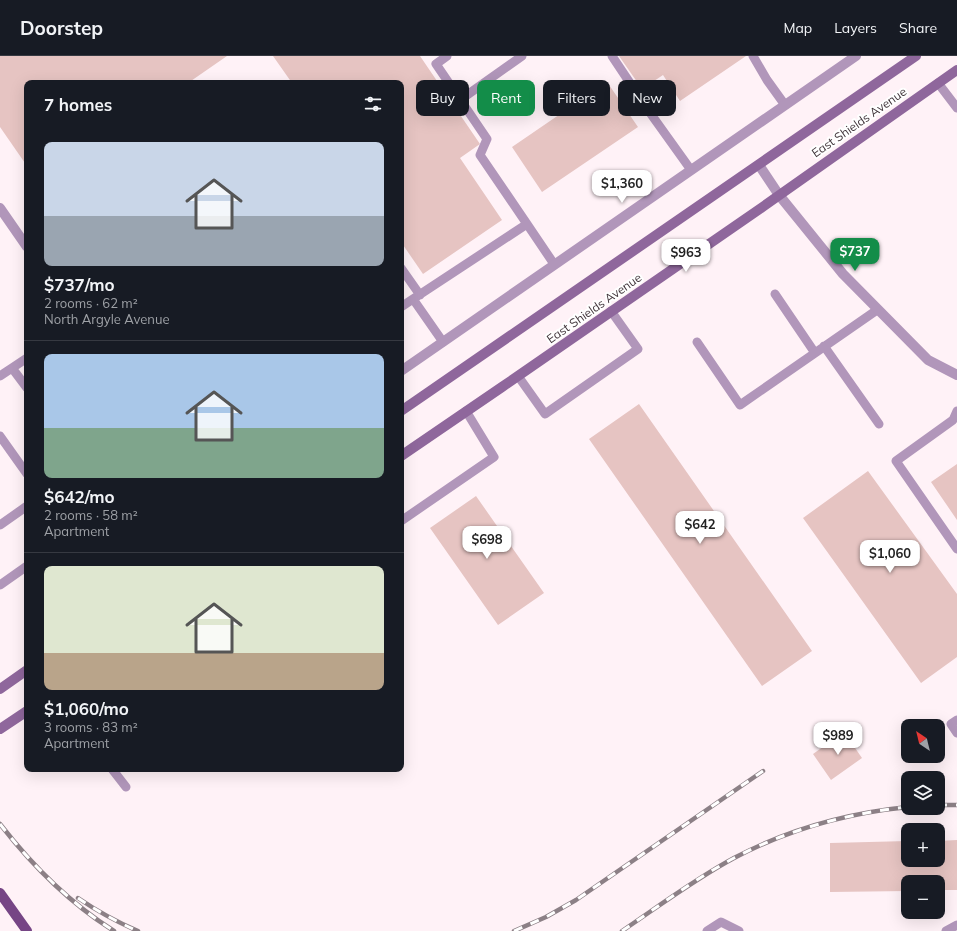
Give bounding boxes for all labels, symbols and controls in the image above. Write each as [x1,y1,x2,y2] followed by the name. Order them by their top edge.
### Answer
[20,16,103,40] text: Doorstep
[783,19,812,37] text: Map
[834,19,877,37] text: Layers
[899,19,937,37] text: Share
[416,80,469,116] chip: Buy
[477,80,535,116] chip: Rent
[543,80,610,116] chip: Filters
[618,80,676,116] chip: New
[809,84,909,160] street label: East Shields Avenue
[362,93,384,115] icon: filters
[44,94,112,115] text: 7 homes
[178,168,250,240] icon: home
[589,170,655,204] pin: $1,360
[601,175,643,191] text: $1,360
[831,238,879,272] pin: $737
[662,239,710,273] pin: $963
[839,243,871,259] text: $737
[670,244,702,260] text: $963
[544,270,644,346] street label: East Shields Avenue
[44,274,115,295] text: $737/mo
[44,295,138,311] text: 2 rooms · 62 m²
[44,311,170,327] text: North Argyle Avenue
[178,380,250,452] icon: home
[44,486,115,507] text: $642/mo
[44,507,138,523] text: 2 rooms · 58 m²
[676,511,724,545] pin: $642
[684,516,716,532] text: $642
[44,523,109,539] text: Apartment
[463,526,511,560] pin: $698
[471,531,503,547] text: $698
[857,540,923,574] pin: $1,060
[869,545,911,561] text: $1,060
[178,592,250,664] icon: home
[44,698,129,719] text: $1,060/mo
[44,719,138,735] text: 3 rooms · 83 m²
[901,719,945,763] north arrow
[901,719,945,919] map controls
[814,722,862,756] pin: $989
[822,727,854,743] text: $989
[44,735,109,751] text: Apartment
[901,771,945,815] button: layers
[901,823,945,867] button: +
[901,875,945,919] button: −

